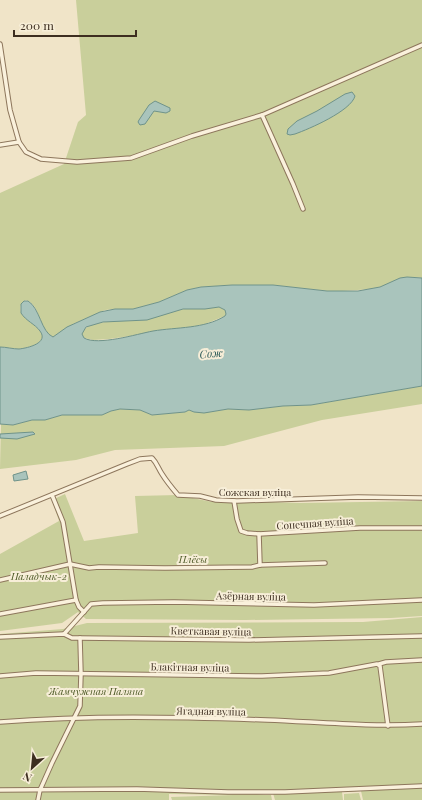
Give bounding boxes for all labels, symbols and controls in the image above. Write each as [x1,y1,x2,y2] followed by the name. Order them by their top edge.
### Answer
[14,12,136,38] scale bar
[20,17,54,33] text: 200 m
[199,344,224,361] water label: Сож
[219,485,291,499] street label: Сожская вуліца
[276,513,354,533] street label: Сонечная вуліца
[178,552,207,566] park label: Плёсы
[10,569,67,583] park label: Наладчык-2
[215,588,286,604] street label: Азёрная вуліца
[170,623,252,639] street label: Кветкавая вуліца
[151,659,229,675] street label: Блакітная вуліца
[48,684,143,698] park label: Жамчужная Паляна
[175,703,246,719] street label: Ягадная вуліца
[12,748,52,788] north arrow
[20,769,34,786] text: N

